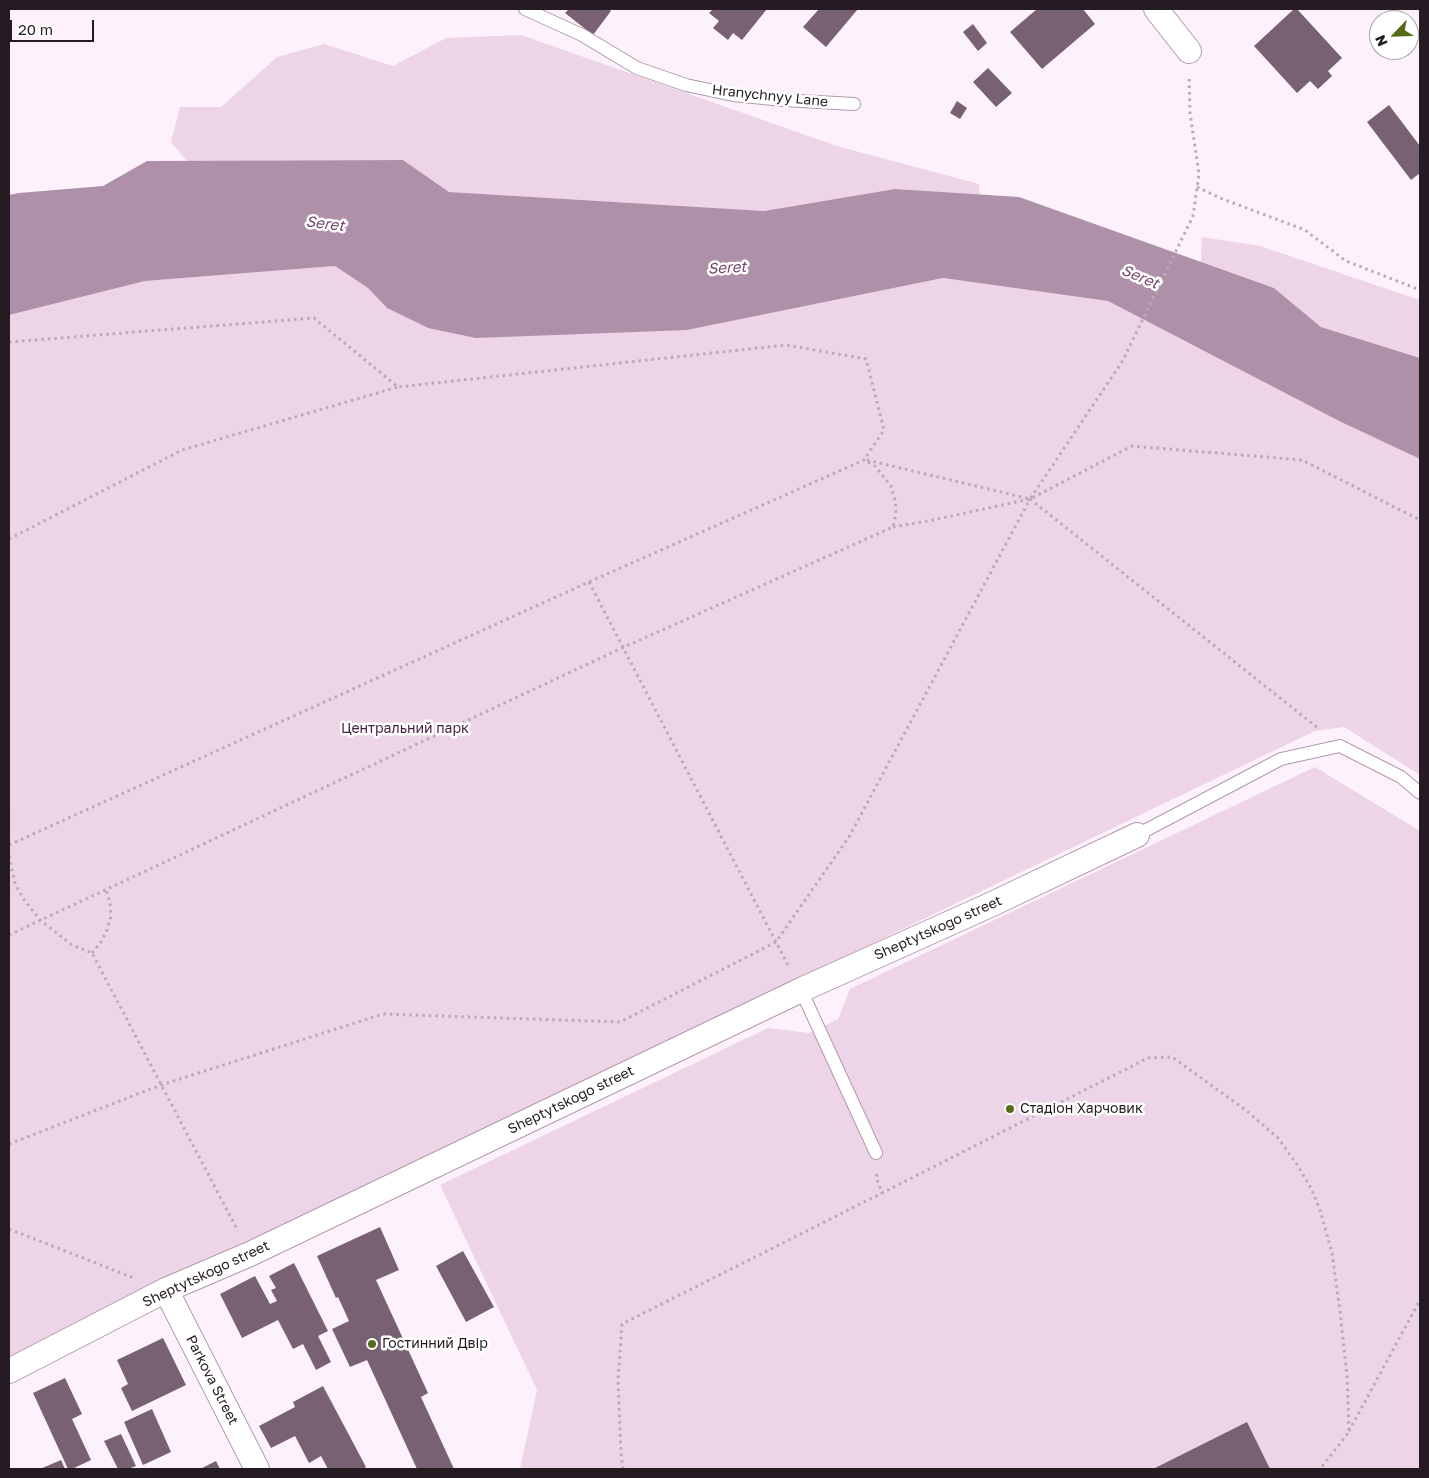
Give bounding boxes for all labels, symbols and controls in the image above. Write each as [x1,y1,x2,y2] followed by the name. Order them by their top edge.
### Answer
[12,10,96,42] scale bar
[1369,10,1419,60] north arrow
[18,20,53,38] text: 20 m
[1371,33,1391,49] text: N
[711,82,829,110] street label: Hranychnyy Lane
[305,213,345,235] water label: Seret
[707,258,747,278] water label: Seret
[1119,261,1161,293] water label: Seret
[341,721,469,737] park label: Центральний парк
[871,892,1005,964] street label: Sheptytskogo street
[505,1062,637,1138] street label: Sheptytskogo street
[1020,1101,1143,1117] place label: Стадіон Харчовик
[1004,1103,1016,1115] marker: Стадіон Харчовик
[140,1237,272,1311] street label: Sheptytskogo street
[182,1332,242,1428] street label: Parkova Street
[382,1336,488,1352] place label: Гостинний Двір
[366,1338,378,1350] marker: Гостинний Двір

